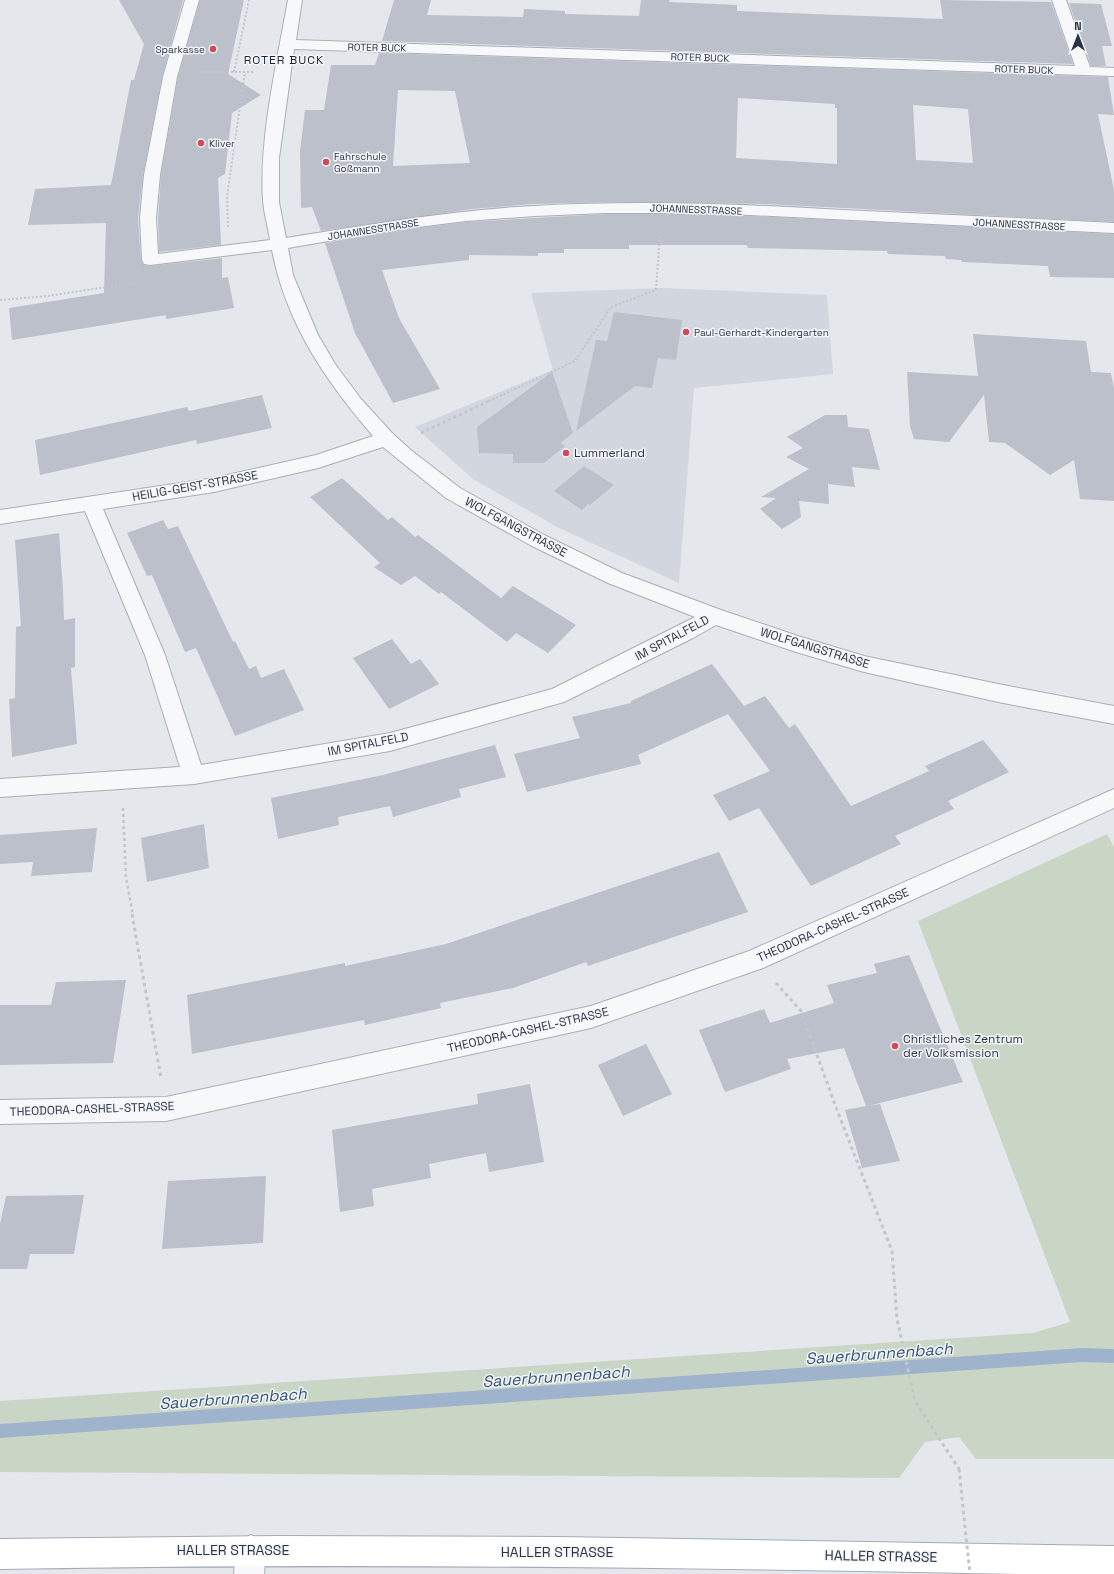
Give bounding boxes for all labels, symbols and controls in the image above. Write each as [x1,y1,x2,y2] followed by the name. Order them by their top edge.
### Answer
[1058,16,1098,56] north arrow
[1074,19,1082,33] text: N
[347,40,407,55] street label: ROTER BUCK
[155,43,205,56] place label: Sparkasse
[208,44,218,54] marker: Sparkasse
[670,50,730,65] street label: ROTER BUCK
[244,52,324,68] district label: ROTER BUCK
[994,62,1054,77] street label: ROTER BUCK
[209,137,235,150] place label: Kliver
[196,138,206,148] marker: Kliver
[334,150,387,175] place label: Fahrschule Goßmann
[321,157,331,167] marker: Fahrschule Goßmann
[649,201,743,218] street label: JOHANNESSTRASSE
[326,216,420,243] street label: JOHANNESSTRASSE
[972,216,1066,233] street label: JOHANNESSTRASSE
[694,326,829,339] place label: Paul-Gerhardt-Kindergarten
[681,327,691,337] marker: Paul-Gerhardt-Kindergarten
[574,445,645,461] place label: Lummerland
[561,448,571,458] marker: Lummerland
[131,467,259,505] street label: HEILIG-GEIST-STRASSE
[462,493,570,561] street label: WOLFGANGSTRASSE
[632,612,712,664] street label: IM SPITALFELD
[758,624,872,672] street label: WOLFGANGSTRASSE
[326,728,410,760] street label: IM SPITALFELD
[754,884,912,966] street label: THEODORA-CASHEL-STRASSE
[446,1004,610,1056] street label: THEODORA-CASHEL-STRASSE
[903,1031,1023,1061] place label: Christliches Zentrum der Volksmission
[890,1041,900,1051] marker: Christliches Zentrum der Volksmission
[9,1098,175,1120] street label: THEODORA-CASHEL-STRASSE
[805,1338,955,1369] water label: Sauerbrunnenbach
[482,1361,632,1392] water label: Sauerbrunnenbach
[159,1383,309,1414] water label: Sauerbrunnenbach
[177,1541,289,1559] street label: HALLER STRASSE
[501,1543,613,1561] street label: HALLER STRASSE
[825,1546,938,1566] street label: HALLER STRASSE

